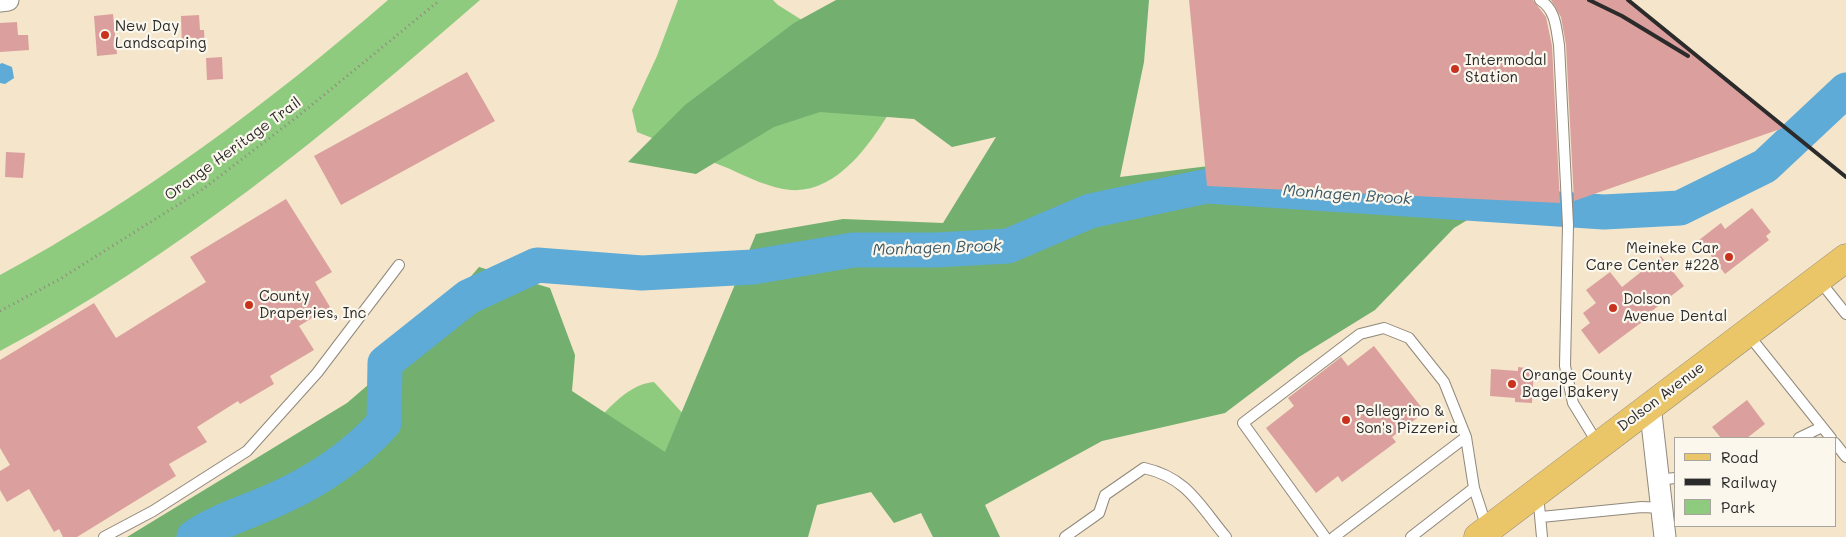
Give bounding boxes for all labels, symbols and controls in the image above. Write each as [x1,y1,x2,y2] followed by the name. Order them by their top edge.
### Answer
[115,17,206,52] place label: New Day Landscaping
[99,29,111,41] marker: New Day Landscaping
[1465,51,1547,86] place label: Intermodal Station
[1449,63,1461,75] marker: Intermodal Station
[161,93,305,205] street label: Orange Heritage Trail
[1282,181,1412,209] water label: Monhagen Brook
[872,236,1002,260] water label: Monhagen Brook
[1586,239,1719,274] place label: Meineke Car Care Center #228
[1723,251,1735,263] marker: Meineke Car Care Center #228
[259,287,366,322] place label: County Draperies, Inc
[1623,290,1727,325] place label: Dolson Avenue Dental
[243,299,255,311] marker: County Draperies, Inc
[1607,302,1619,314] marker: Dolson Avenue Dental
[1614,358,1708,436] street label: Dolson Avenue
[1522,366,1632,401] place label: Orange County Bagel Bakery
[1506,378,1518,390] marker: Orange County Bagel Bakery
[1356,402,1458,437] place label: Pellegrino & Son's Pizzeria
[1340,414,1352,426] marker: Pellegrino & Son's Pizzeria
[1674,437,1836,527] legend
[1721,447,1758,467] text: Road
[1721,472,1777,492] text: Railway
[1721,497,1755,517] text: Park

